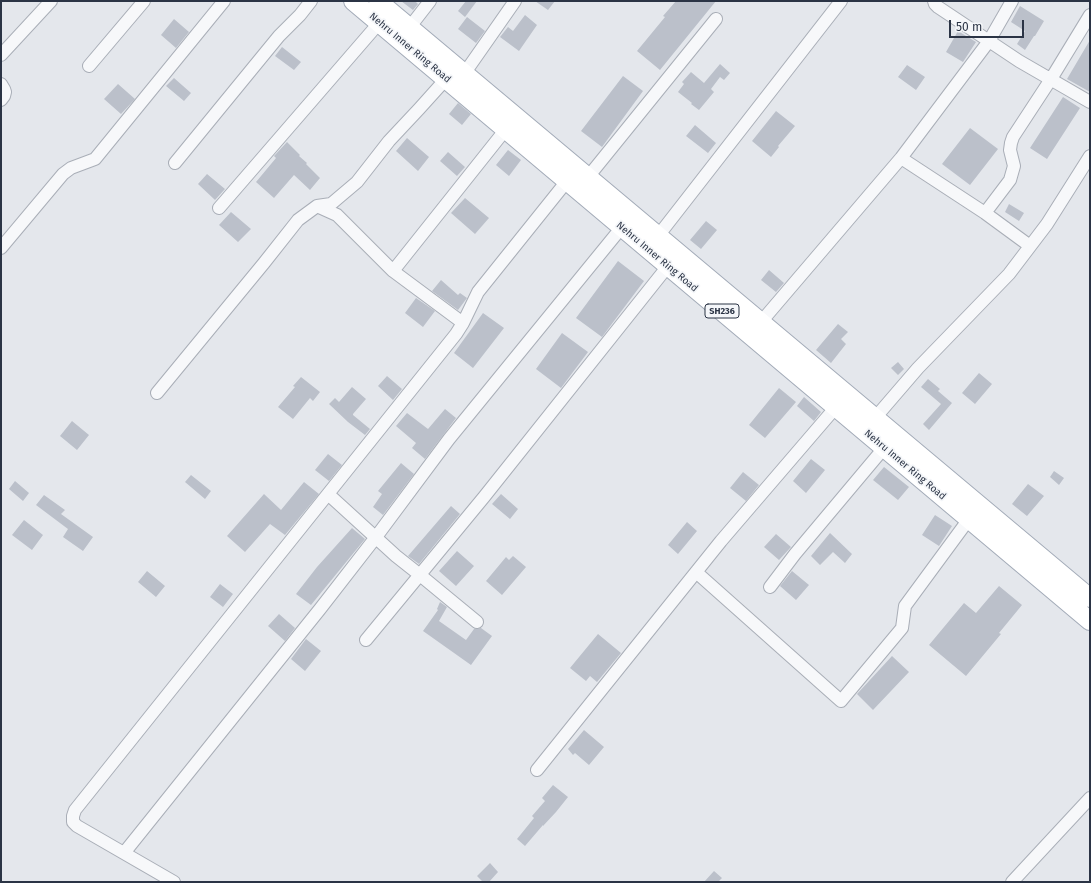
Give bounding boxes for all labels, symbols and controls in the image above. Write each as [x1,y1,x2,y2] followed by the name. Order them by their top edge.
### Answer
[367,10,453,86] street label: Nehru Inner Ring Road
[951,12,1026,38] scale bar
[956,20,982,34] text: 50 m
[614,219,700,295] street label: Nehru Inner Ring Road
[705,304,739,318] road number: SH236
[862,427,948,503] street label: Nehru Inner Ring Road

